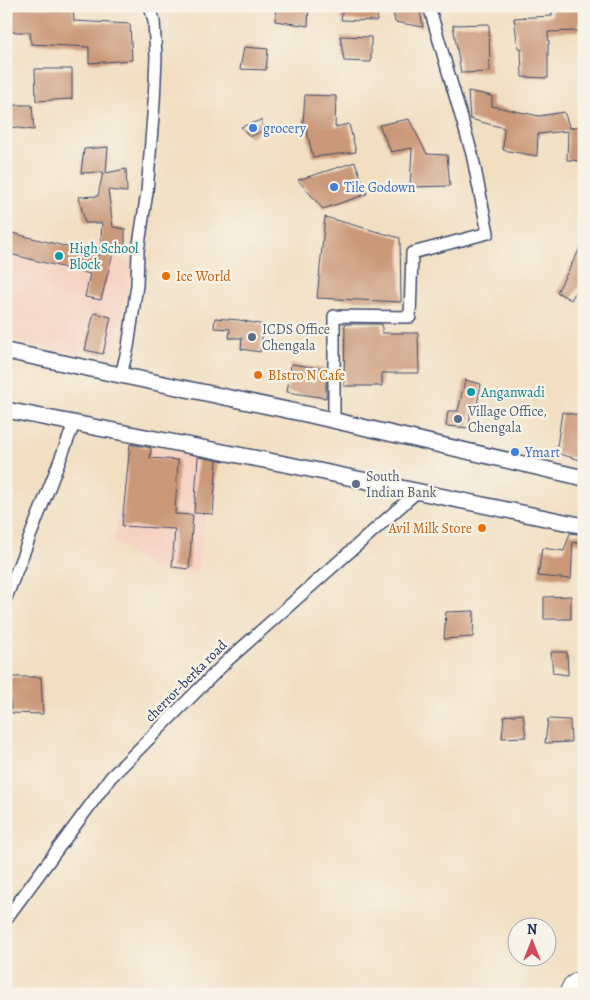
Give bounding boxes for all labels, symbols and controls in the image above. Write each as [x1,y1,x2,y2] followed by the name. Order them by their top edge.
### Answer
[263,119,307,138] place label: grocery
[247,122,259,134] marker: grocery
[344,178,416,197] place label: Tile Godown
[328,181,340,193] marker: Tile Godown
[69,239,139,274] place label: High School Block
[53,250,65,262] marker: High School Block
[176,267,231,286] place label: Ice World
[160,270,172,282] marker: Ice World
[262,320,330,355] place label: ICDS Office Chengala
[246,331,258,343] marker: ICDS Office Chengala
[268,366,345,385] place label: BIstro N Cafe
[252,369,264,381] marker: BIstro N Cafe
[480,383,545,402] place label: Anganwadi
[465,386,477,398] marker: Anganwadi
[467,402,547,437] place label: Village Office, Chengala
[452,413,464,425] marker: Village Office, Chengala
[524,443,561,462] place label: Ymart
[509,446,521,458] marker: Ymart
[366,467,437,502] place label: South Indian Bank
[350,478,362,490] marker: South Indian Bank
[387,519,472,538] place label: Avil Milk Store
[476,522,488,534] marker: Avil Milk Store
[141,636,231,726] street label: cherror-berka road
[508,918,558,968] north arrow
[527,920,537,939] text: N

